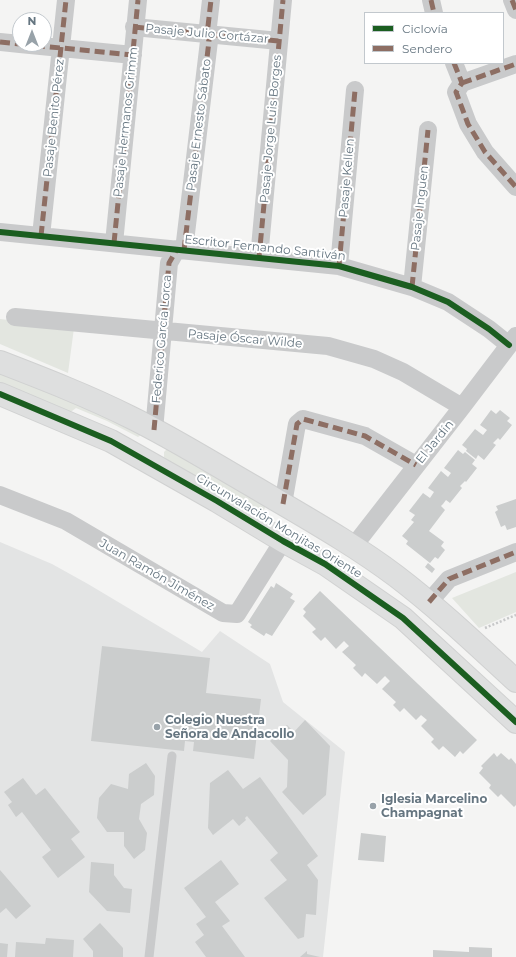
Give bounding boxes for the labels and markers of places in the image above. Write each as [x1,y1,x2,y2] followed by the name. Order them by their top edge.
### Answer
[165,713,294,741] place label: Colegio Nuestra Señora de Andacollo
[152,722,162,732] marker: Colegio Nuestra Señora de Andacollo
[381,792,487,820] place label: Iglesia Marcelino Champagnat
[368,801,378,811] marker: Iglesia Marcelino Champagnat

